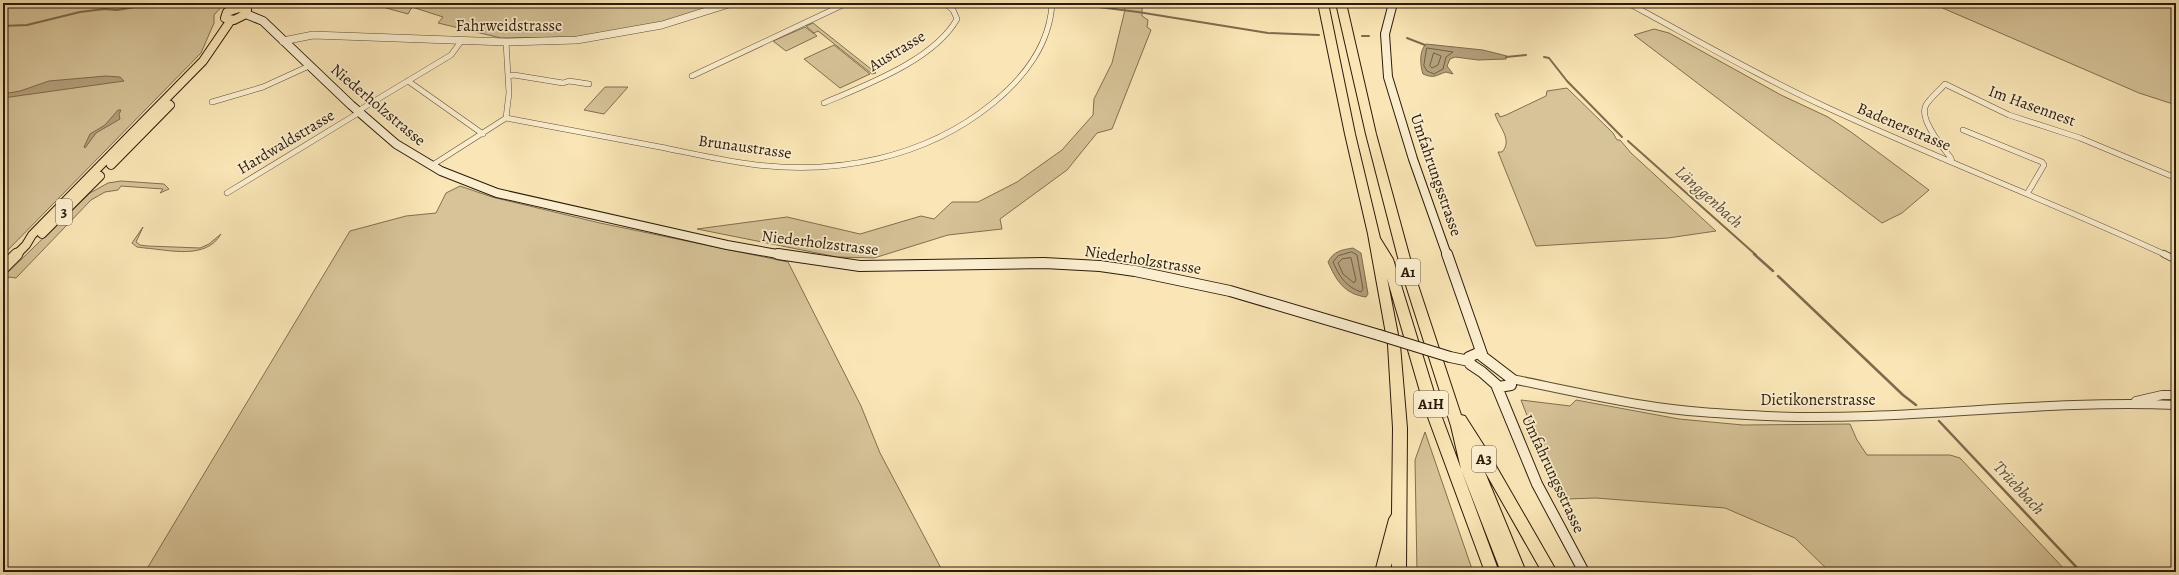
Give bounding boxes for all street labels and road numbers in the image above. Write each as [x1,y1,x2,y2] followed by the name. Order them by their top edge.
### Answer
[456,15,562,37] street label: Fahrweidstrasse
[864,25,930,77] street label: Austrasse
[326,59,430,151] street label: Niederholzstrasse
[1985,80,2079,132] street label: Im Hasennest
[1854,97,1954,157] street label: Badenerstrasse
[233,104,339,180] street label: Hardwaldstrasse
[1405,111,1467,239] street label: Umfahrungsstrasse
[697,130,793,164] street label: Brunaustrasse
[56,199,72,225] road number: 3
[760,225,880,261] street label: Niederholzstrasse
[1083,240,1203,280] street label: Niederholzstrasse
[1396,259,1420,285] road number: A1
[1760,389,1876,411] street label: Dietikonerstrasse
[1414,391,1448,417] road number: A1H
[1516,411,1590,537] street label: Umfahrungsstrasse
[1472,446,1496,472] road number: A3

